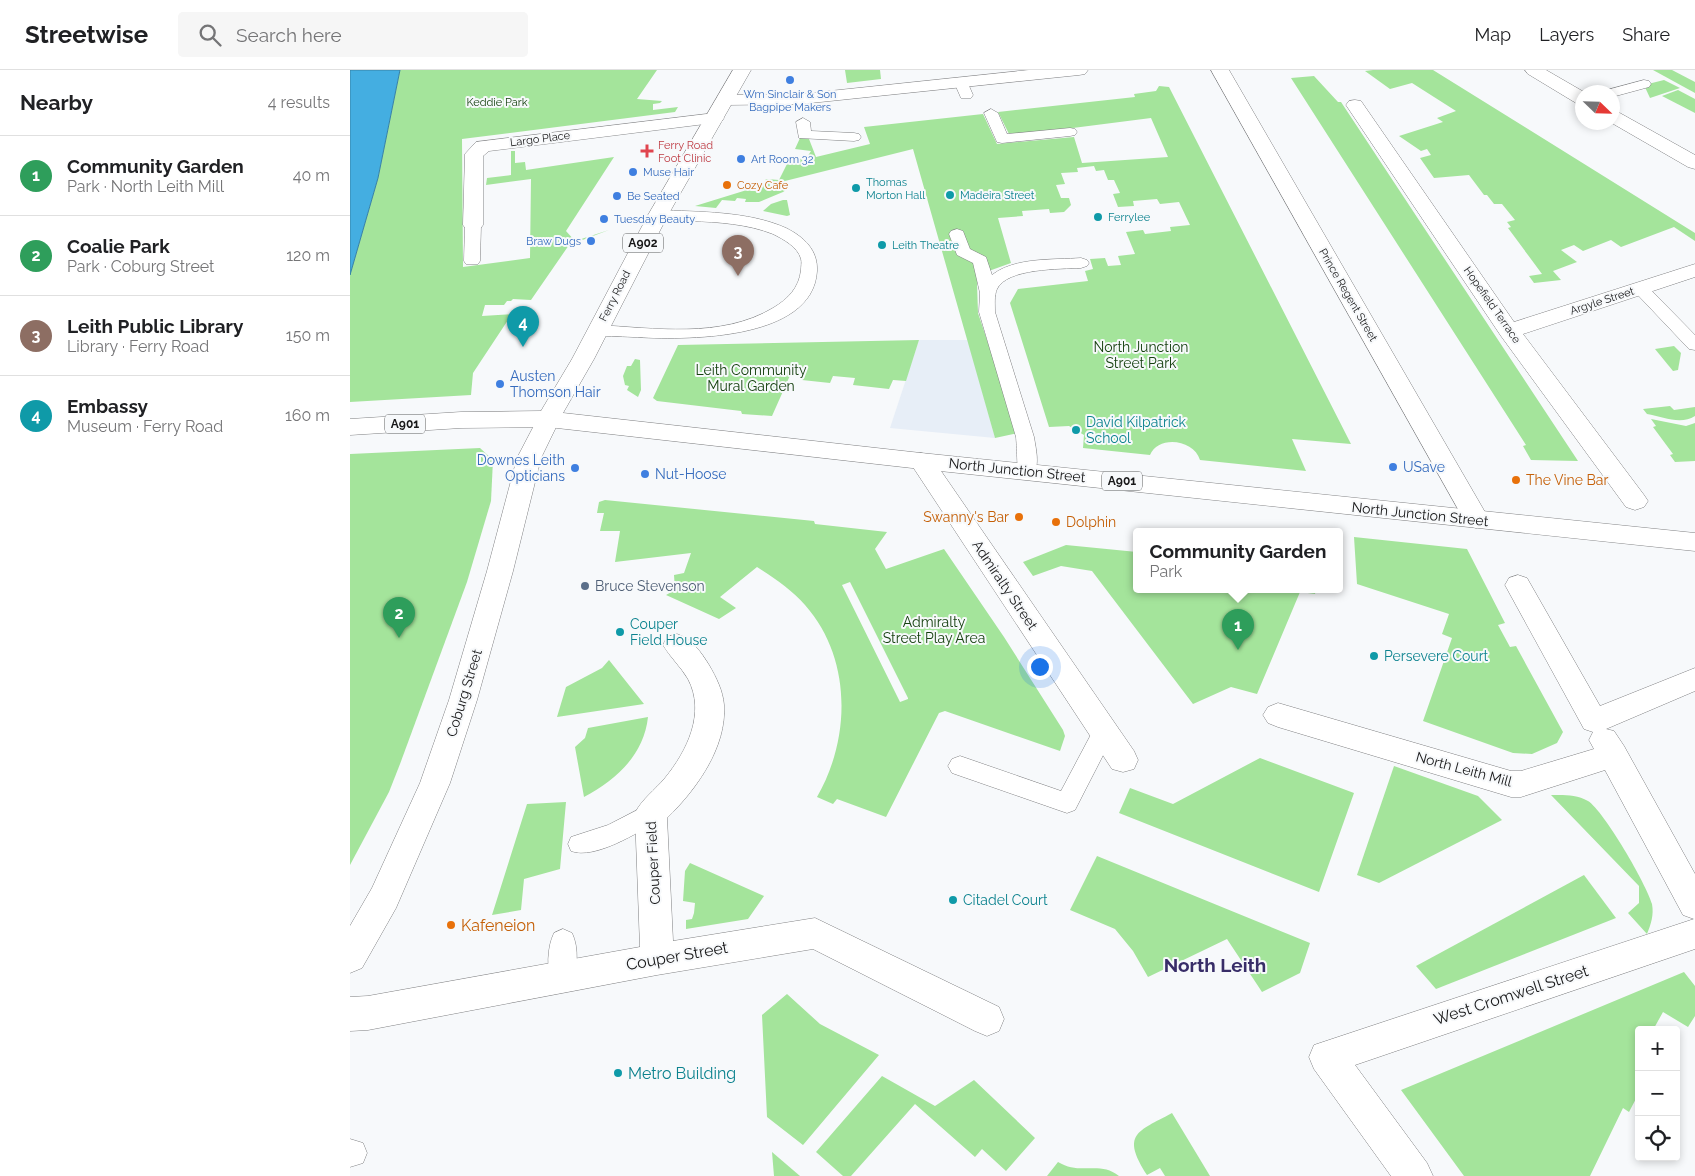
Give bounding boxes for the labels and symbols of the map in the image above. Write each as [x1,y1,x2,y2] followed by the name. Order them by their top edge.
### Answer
[784,74,796,86] marker: Wm Sinclair & Son Bagpipe Makers
[1575,85,1620,130] north arrow
[743,88,837,114] place label: Wm Sinclair & Son Bagpipe Makers
[467,96,528,109] park label: Keddie Park
[509,129,571,149] street label: Largo Place
[658,139,713,165] place label: Ferry Road Foot Clinic
[640,144,654,158] marker: Ferry Road Foot Clinic
[735,153,747,165] marker: Art Room 32
[751,153,814,166] place label: Art Room 32
[627,166,639,178] marker: Muse Hair
[643,166,694,179] place label: Muse Hair
[866,176,925,202] place label: Thomas Morton Hall
[721,179,733,191] marker: Cozy Cafe
[737,179,789,192] place label: Cozy Cafe
[850,182,862,194] marker: Thomas Morton Hall
[944,189,956,201] marker: Madeira Street
[960,189,1035,202] place label: Madeira Street
[611,190,623,202] marker: Be Seated
[627,190,680,203] place label: Be Seated
[1092,211,1104,223] marker: Ferrylee
[1108,211,1151,224] place label: Ferrylee
[598,213,610,225] marker: Tuesday Beauty
[614,213,695,226] place label: Tuesday Beauty
[623,234,663,252] road number: A902
[526,235,581,248] place label: Braw Dugs
[585,235,597,247] marker: Braw Dugs
[722,235,754,276] pin: 3
[876,239,888,251] marker: Leith Theatre
[892,239,960,252] place label: Leith Theatre
[1316,246,1380,344] street label: Prince Regent Street
[1461,264,1523,346] street label: Hopefield Terrace
[597,268,633,324] street label: Ferry Road
[1568,284,1636,317] street label: Argyle Street
[507,306,539,347] pin: 4
[1093,339,1189,371] park label: North Junction Street Park
[695,362,807,394] park label: Leith Community Mural Garden
[510,368,601,400] place label: Austen Thomson Hair
[494,378,506,390] marker: Austen Thomson Hair
[385,414,425,434] road number: A901
[1086,414,1187,446] place label: David Kilpatrick School
[1070,424,1082,436] marker: David Kilpatrick School
[477,452,565,484] place label: Downes Leith Opticians
[948,455,1086,485] street label: North Junction Street
[1403,459,1445,475] place label: USave
[1387,461,1399,473] marker: USave
[569,462,581,474] marker: Downes Leith Opticians
[655,466,727,482] place label: Nut-Hoose
[639,468,651,480] marker: Nut-Hoose
[1102,472,1142,491] road number: A901
[1526,472,1608,488] place label: The Vine Bar
[1510,474,1522,486] marker: The Vine Bar
[1351,499,1489,529] street label: North Junction Street
[923,509,1009,525] place label: Swanny's Bar
[1013,511,1025,523] marker: Swanny's Bar
[1066,514,1116,530] place label: Dolphin
[1050,516,1062,528] marker: Dolphin
[969,537,1041,633] street label: Admiralty Street
[595,578,705,594] place label: Bruce Stevenson
[579,580,591,592] marker: Bruce Stevenson
[383,597,415,638] pin: 2
[1222,609,1254,650] pin: 1
[883,614,985,646] park label: Admiralty Street Play Area
[630,616,707,648] place label: Couper Field House
[614,626,626,638] marker: Couper Field House
[443,647,485,739] street label: Coburg Street
[1384,648,1489,664] place label: Persevere Court
[1368,650,1380,662] marker: Persevere Court
[1027,654,1053,680] your location
[1414,748,1514,790] street label: North Leith Mill
[643,821,663,905] street label: Couper Field
[963,892,1048,908] place label: Citadel Court
[947,894,959,906] marker: Citadel Court
[461,916,535,935] place label: Kafeneion
[445,919,457,931] marker: Kafeneion
[625,938,730,974] street label: Couper Street
[1164,954,1266,976] district label: North Leith
[1431,961,1591,1029] street label: West Cromwell Street
[628,1064,736,1083] place label: Metro Building
[612,1067,624,1079] marker: Metro Building

